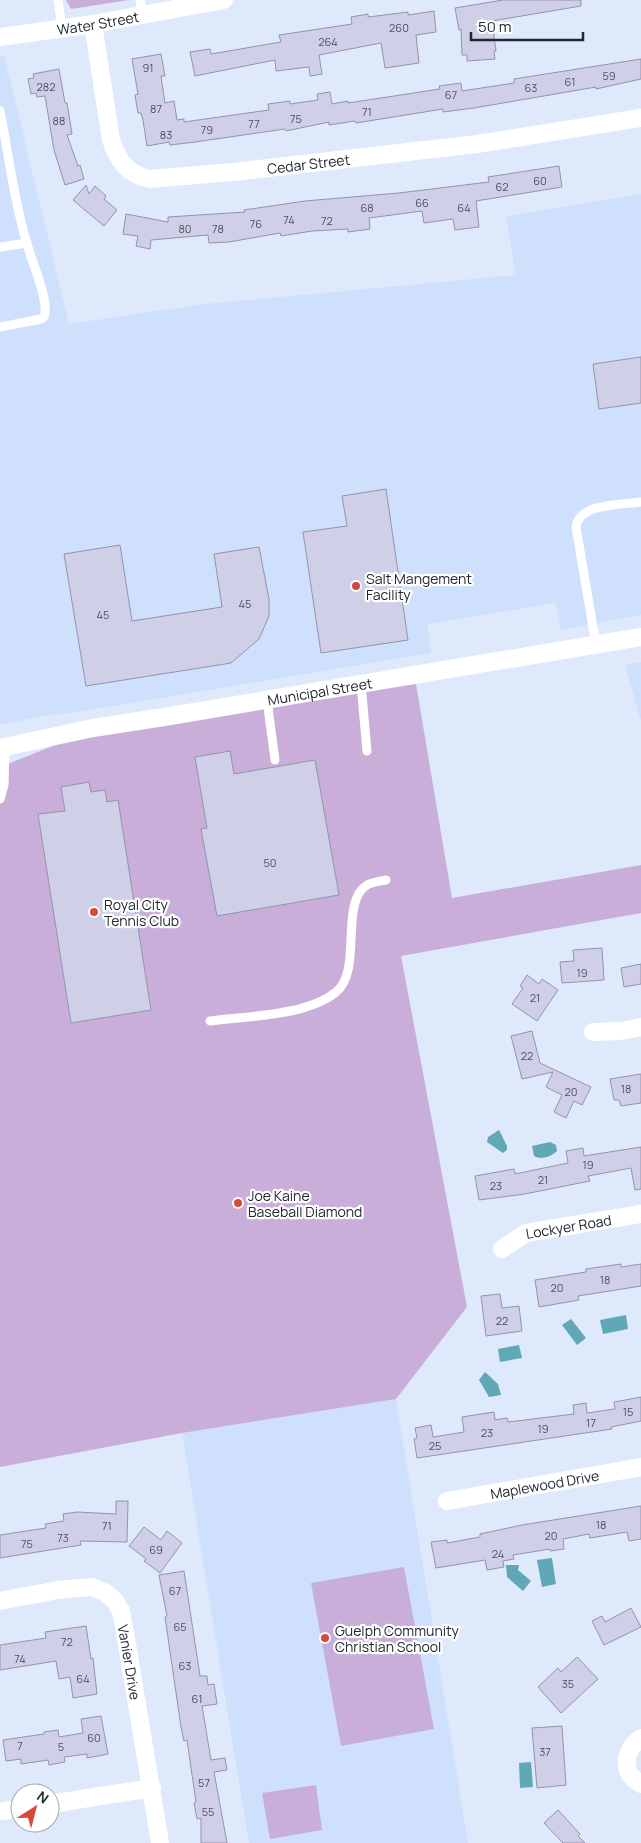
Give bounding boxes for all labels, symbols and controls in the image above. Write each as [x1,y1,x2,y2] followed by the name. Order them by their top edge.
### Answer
[56,6,141,38] street label: Water Street
[471,10,584,42] scale bar
[478,16,512,37] text: 50 m
[389,20,409,35] house number: 260
[318,34,338,49] house number: 264
[142,60,154,75] house number: 91
[602,68,616,83] house number: 59
[565,74,575,89] house number: 61
[37,79,55,94] house number: 282
[525,80,537,95] house number: 63
[445,87,457,102] house number: 67
[150,101,162,116] house number: 87
[362,104,372,119] house number: 71
[290,111,302,126] house number: 75
[53,113,65,128] house number: 88
[248,116,260,131] house number: 77
[201,122,213,137] house number: 79
[160,127,172,142] house number: 83
[266,149,351,178] street label: Cedar Street
[533,173,547,188] house number: 60
[495,179,509,194] house number: 62
[415,195,429,210] house number: 66
[360,200,374,215] house number: 68
[457,200,471,215] house number: 64
[283,212,295,227] house number: 74
[321,213,333,228] house number: 72
[250,216,262,231] house number: 76
[178,221,192,236] house number: 80
[212,221,224,236] house number: 78
[366,569,472,604] place label: Salt Mangement Facility
[350,580,362,592] marker: Salt Mangement Facility
[239,596,251,611] house number: 45
[97,607,109,622] house number: 45
[266,673,374,709] street label: Municipal Street
[263,855,277,870] house number: 50
[104,895,179,930] place label: Royal City Tennis Club
[88,906,100,918] marker: Royal City Tennis Club
[576,965,588,980] house number: 19
[530,990,540,1005] house number: 21
[521,1048,533,1063] house number: 22
[621,1081,631,1096] house number: 18
[565,1084,577,1099] house number: 20
[582,1157,594,1172] house number: 19
[538,1172,548,1187] house number: 21
[490,1178,502,1193] house number: 23
[248,1186,362,1221] place label: Joe Kaine Baseball Diamond
[232,1197,244,1209] marker: Joe Kaine Baseball Diamond
[524,1210,613,1242] street label: Lockyer Road
[600,1272,610,1287] house number: 18
[551,1280,563,1295] house number: 20
[496,1313,508,1328] house number: 22
[623,1404,633,1419] house number: 15
[586,1415,596,1430] house number: 17
[537,1421,549,1436] house number: 19
[481,1425,493,1440] house number: 23
[429,1438,441,1453] house number: 25
[489,1465,600,1503] street label: Maplewood Drive
[596,1517,606,1532] house number: 18
[102,1518,112,1533] house number: 71
[545,1528,557,1543] house number: 20
[57,1530,69,1545] house number: 73
[21,1536,33,1551] house number: 75
[149,1542,163,1557] house number: 69
[492,1546,504,1561] house number: 24
[169,1583,181,1598] house number: 67
[173,1619,187,1634] house number: 65
[335,1621,459,1656] place label: Guelph Community Christian School
[114,1623,146,1701] street label: Vanier Drive
[319,1632,331,1644] marker: Guelph Community Christian School
[61,1634,73,1649] house number: 72
[14,1651,26,1666] house number: 74
[179,1658,191,1673] house number: 63
[76,1671,90,1686] house number: 64
[562,1676,574,1691] house number: 35
[192,1691,202,1706] house number: 61
[87,1730,101,1745] house number: 60
[17,1738,23,1753] house number: 7
[58,1739,64,1754] house number: 5
[539,1744,551,1759] house number: 37
[198,1775,210,1790] house number: 57
[10,1783,60,1833] north arrow
[33,1786,53,1808] text: N
[202,1804,214,1819] house number: 55

